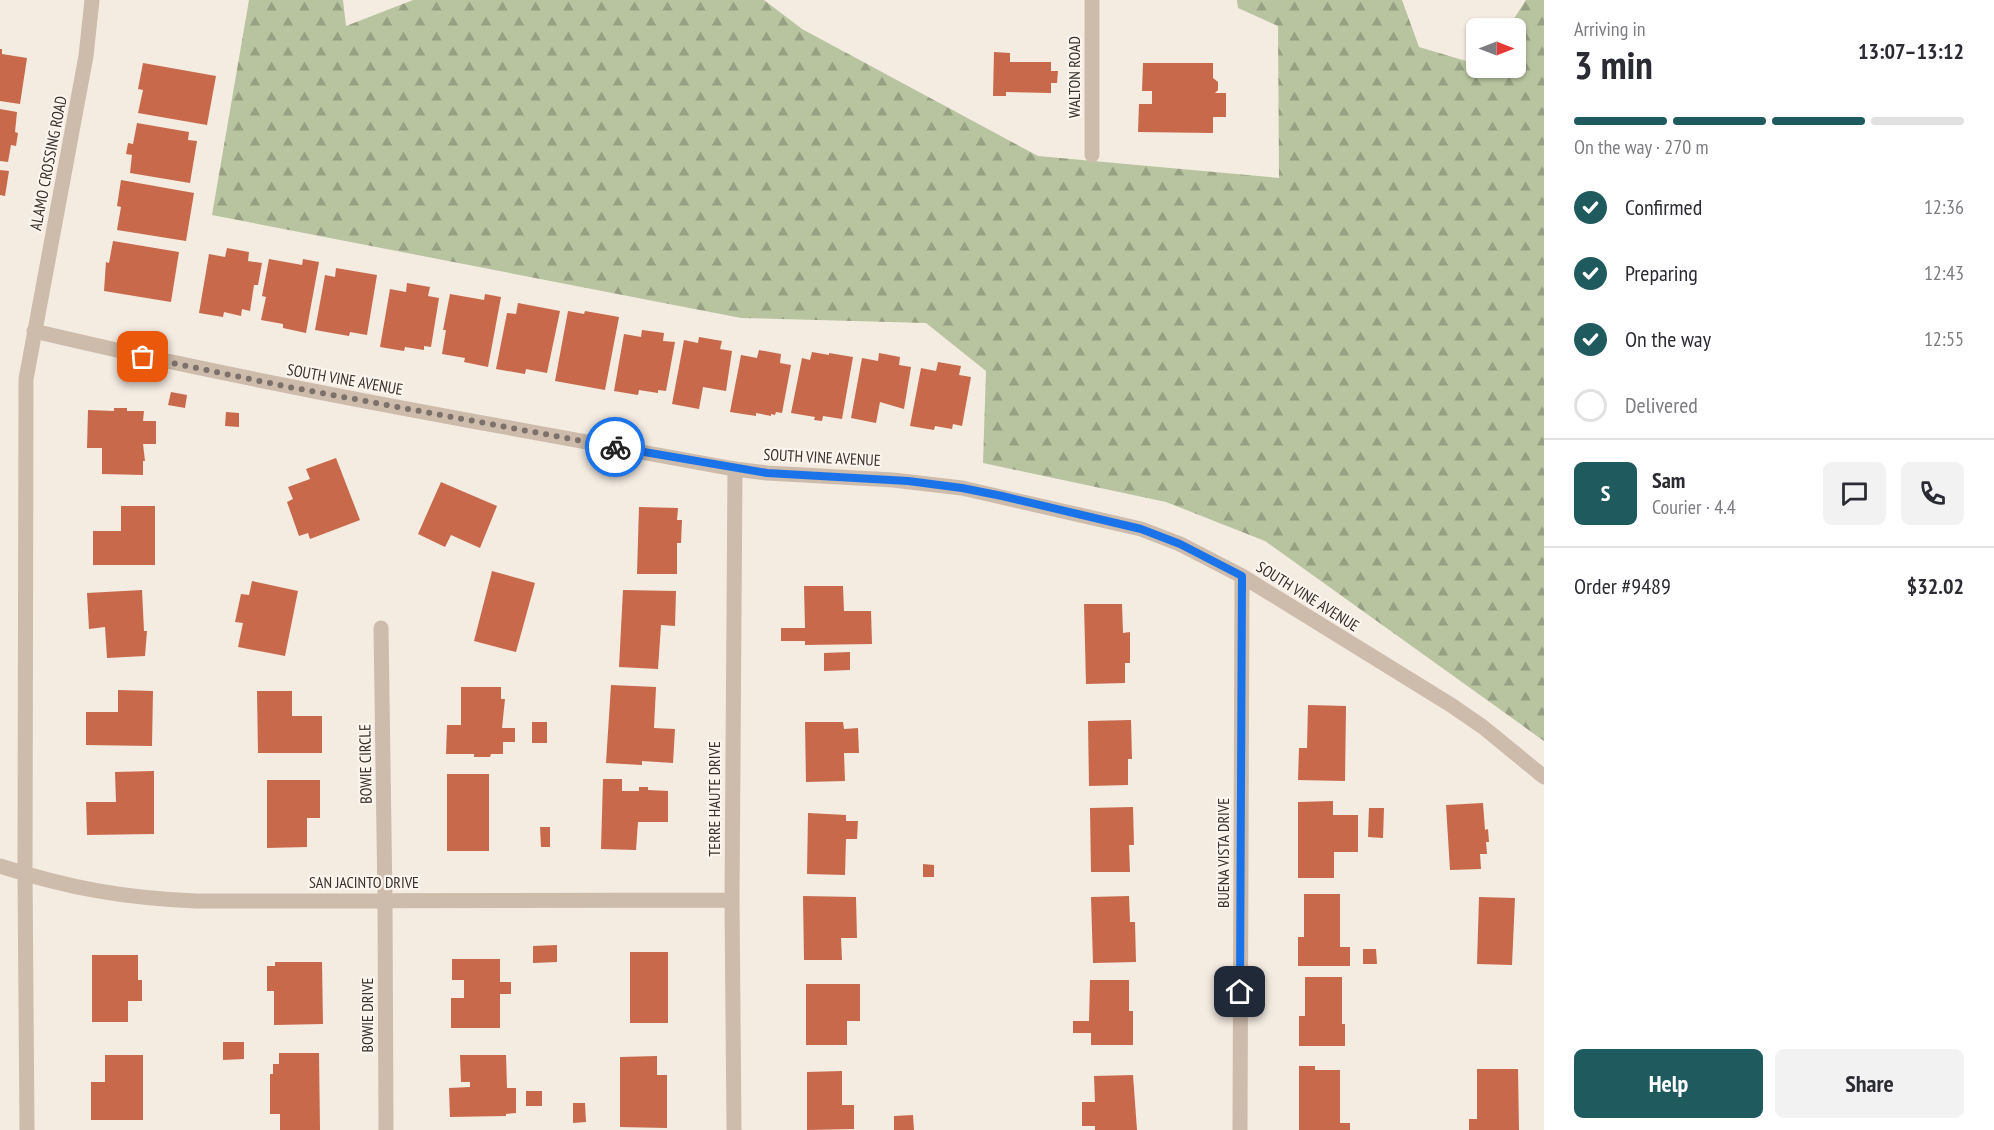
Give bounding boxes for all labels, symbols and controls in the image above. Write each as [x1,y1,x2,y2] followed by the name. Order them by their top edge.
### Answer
[1574,16,1646,42] text: Arriving in
[1466,18,1526,78] north arrow
[1466,18,1526,78] map controls
[1064,36,1084,118] street label: WALTON ROAD
[1858,37,1964,65] text: 13:07–13:12
[1574,39,1653,90] text: 3 min
[25,94,71,232] street label: ALAMO CROSSING ROAD
[1574,134,1709,160] text: On the way · 270 m
[1574,191,1607,224] icon: check
[1625,193,1702,221] text: Confirmed
[1924,194,1964,220] text: 12:36
[1574,257,1607,290] icon: check
[1625,259,1698,287] text: Preparing
[1924,260,1964,286] text: 12:43
[1574,323,1607,356] icon: check
[1625,325,1711,353] text: On the way
[1924,326,1964,352] text: 12:55
[117,331,168,382] pin
[126,340,159,373] icon: bag
[286,359,405,399] street label: SOUTH VINE AVENUE
[1625,391,1698,419] text: Delivered
[585,417,645,477] courier
[599,431,632,464] icon: bike
[763,444,881,470] street label: SOUTH VINE AVENUE
[1823,462,1886,525] button: chat
[1901,462,1964,525] button: phone
[1652,466,1685,494] text: Sam
[1601,479,1610,507] text: S
[1652,494,1736,520] text: Courier · 4.4
[1253,556,1363,636] street label: SOUTH VINE AVENUE
[1574,572,1671,600] text: Order #9489
[1907,572,1964,600] text: $32.02
[354,724,376,804] street label: BOWIE CIRCLE
[704,741,724,857] street label: TERRE HAUTE DRIVE
[1213,798,1233,908] street label: BUENA VISTA DRIVE
[309,872,419,892] street label: SAN JACINTO DRIVE
[1214,966,1265,1017] pin
[1223,975,1256,1008] icon: home
[357,977,377,1052] street label: BOWIE DRIVE
[1574,1049,1763,1118] button: Help
[1775,1049,1964,1118] button: Share

